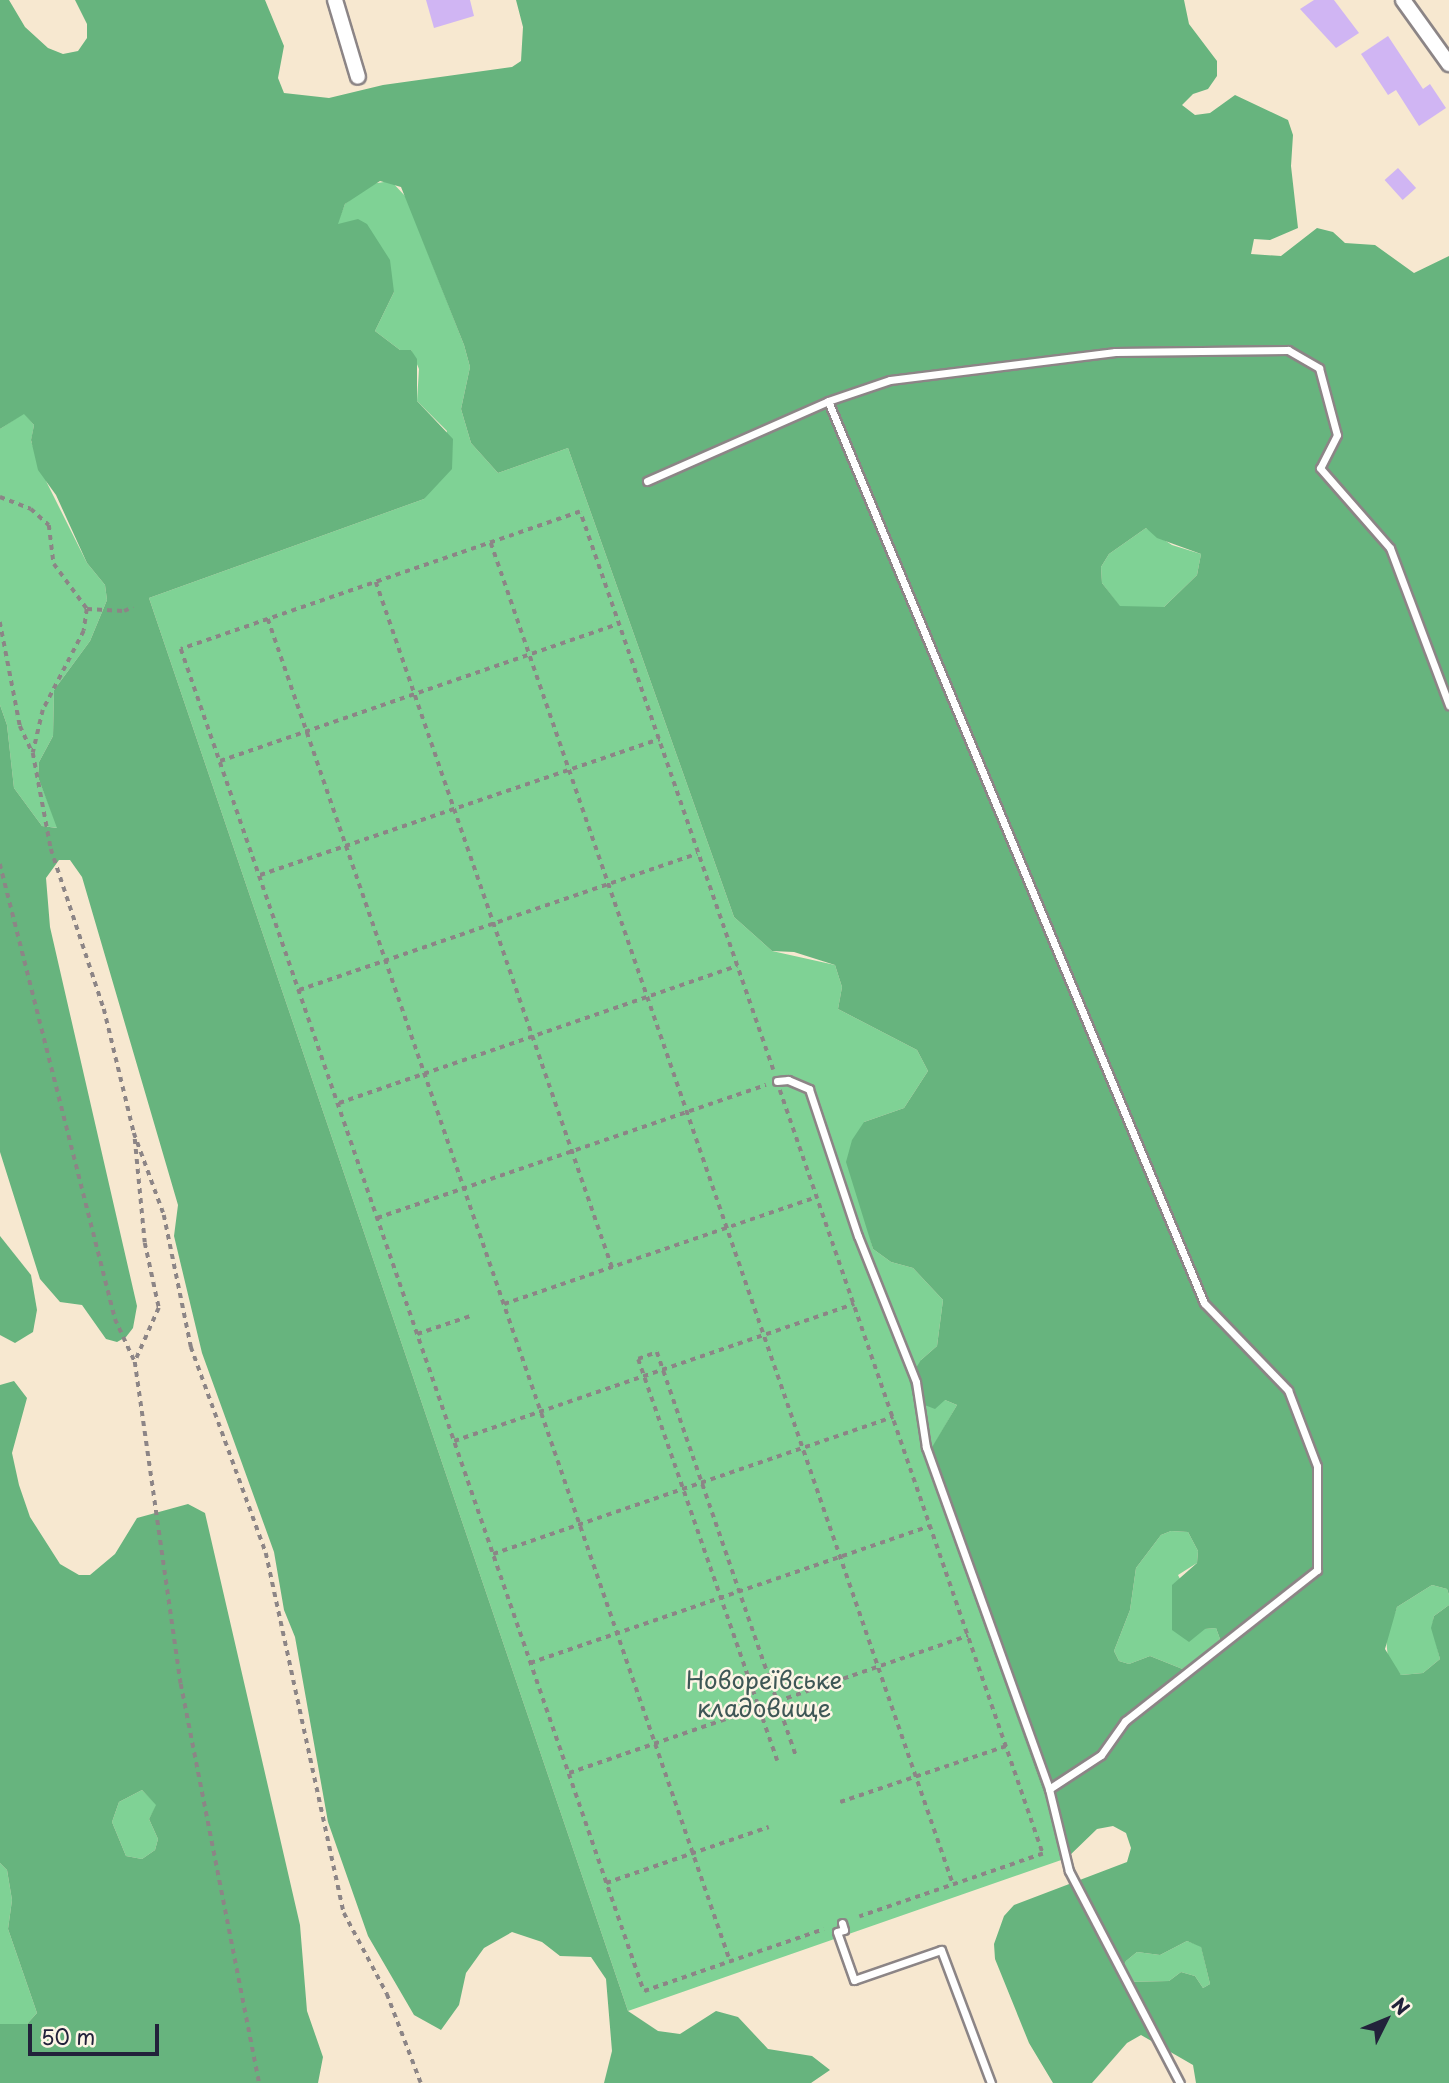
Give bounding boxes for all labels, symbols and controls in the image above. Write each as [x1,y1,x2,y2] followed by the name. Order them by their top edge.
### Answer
[686,1666,842,1722] park label: Новореївське кладовище
[1351,1985,1421,2055] north arrow
[1386,1991,1417,2021] text: N
[32,2010,163,2054] scale bar
[41,2020,95,2052] text: 50 m

